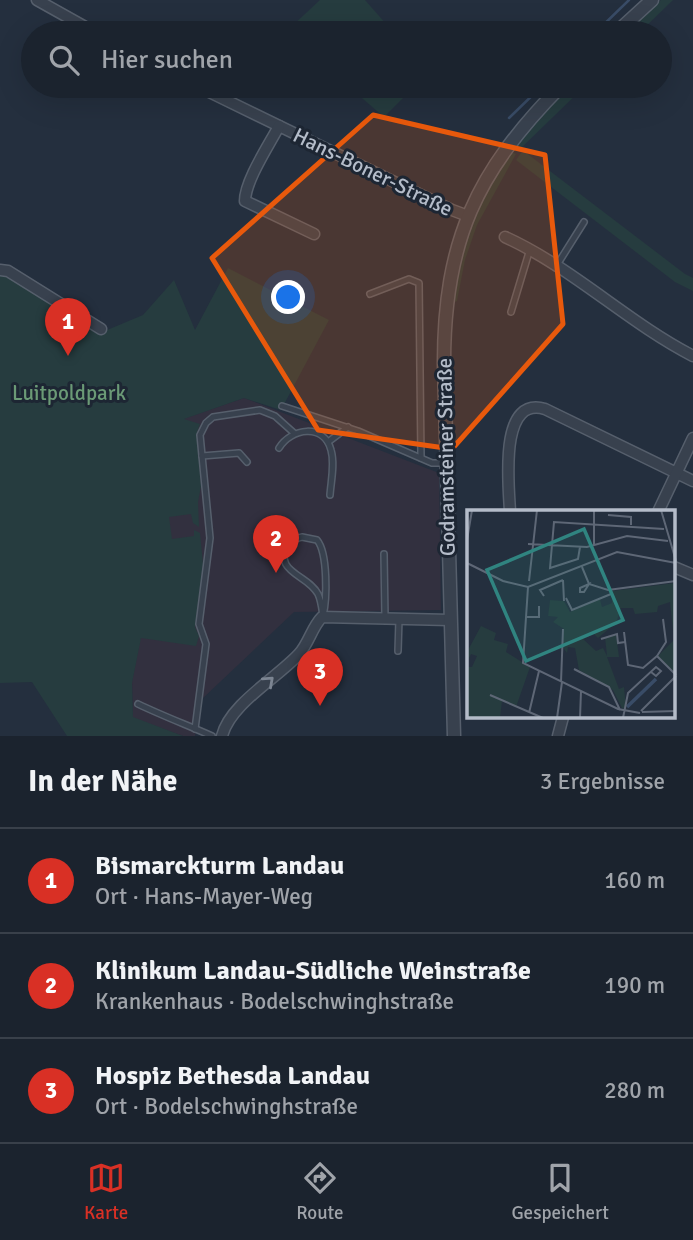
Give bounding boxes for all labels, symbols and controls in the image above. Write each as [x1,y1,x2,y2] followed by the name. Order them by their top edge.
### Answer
[21,21,672,98] search box
[45,41,83,79] icon: search
[101,44,233,76] text: Hier suchen
[289,122,457,222] street label: Hans-Boner-Straße
[271,280,305,314] your location
[45,298,91,356] pin: 1
[431,358,461,556] street label: Godramsteiner Straße
[12,380,126,406] park label: Luitpoldpark
[467,510,676,718] inset map
[253,515,299,573] pin: 2
[297,648,343,706] pin: 3
[261,677,274,690] one-way arrow
[28,763,177,800] text: In der Nähe
[540,767,665,796] text: 3 Ergebnisse
[95,850,344,882] text: Bismarckturm Landau
[45,866,57,895] text: 1
[604,866,665,895] text: 160 m
[95,882,313,911] text: Ort · Hans-Mayer-Weg
[95,955,531,987] text: Klinikum Landau-Südliche Weinstraße
[45,971,57,1000] text: 2
[604,971,665,1000] text: 190 m
[95,987,454,1016] text: Krankenhaus · Bodelschwinghstraße
[95,1060,370,1092] text: Hospiz Bethesda Landau
[45,1076,57,1105] text: 3
[604,1076,665,1105] text: 280 m
[95,1092,358,1121] text: Ort · Bodelschwinghstraße
[84,1159,128,1225] tab: Karte
[296,1159,344,1225] tab: Route
[511,1159,609,1225] tab: Gespeichert

